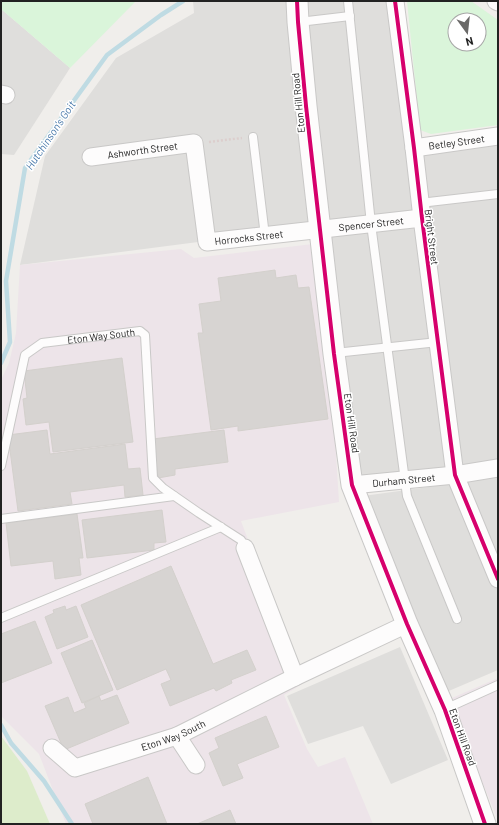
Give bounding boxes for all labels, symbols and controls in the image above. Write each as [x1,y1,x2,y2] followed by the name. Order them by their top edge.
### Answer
[447,12,487,52] north arrow
[464,35,475,49] text: N
[289,72,307,134] street label: Eton Hill Road
[22,98,78,172] water label: Hutchinson's Goit
[428,132,486,152] street label: Betley Street
[107,139,179,161] street label: Ashworth Street
[423,208,441,266] street label: Bright Street
[338,214,405,233] street label: Spencer Street
[214,227,284,247] street label: Horrocks Street
[67,326,136,346] street label: Eton Way South
[342,392,362,454] street label: Eton Hill Road
[372,471,436,489] street label: Durham Street
[447,707,479,767] street label: Eton Hill Road
[139,717,207,753] street label: Eton Way South

